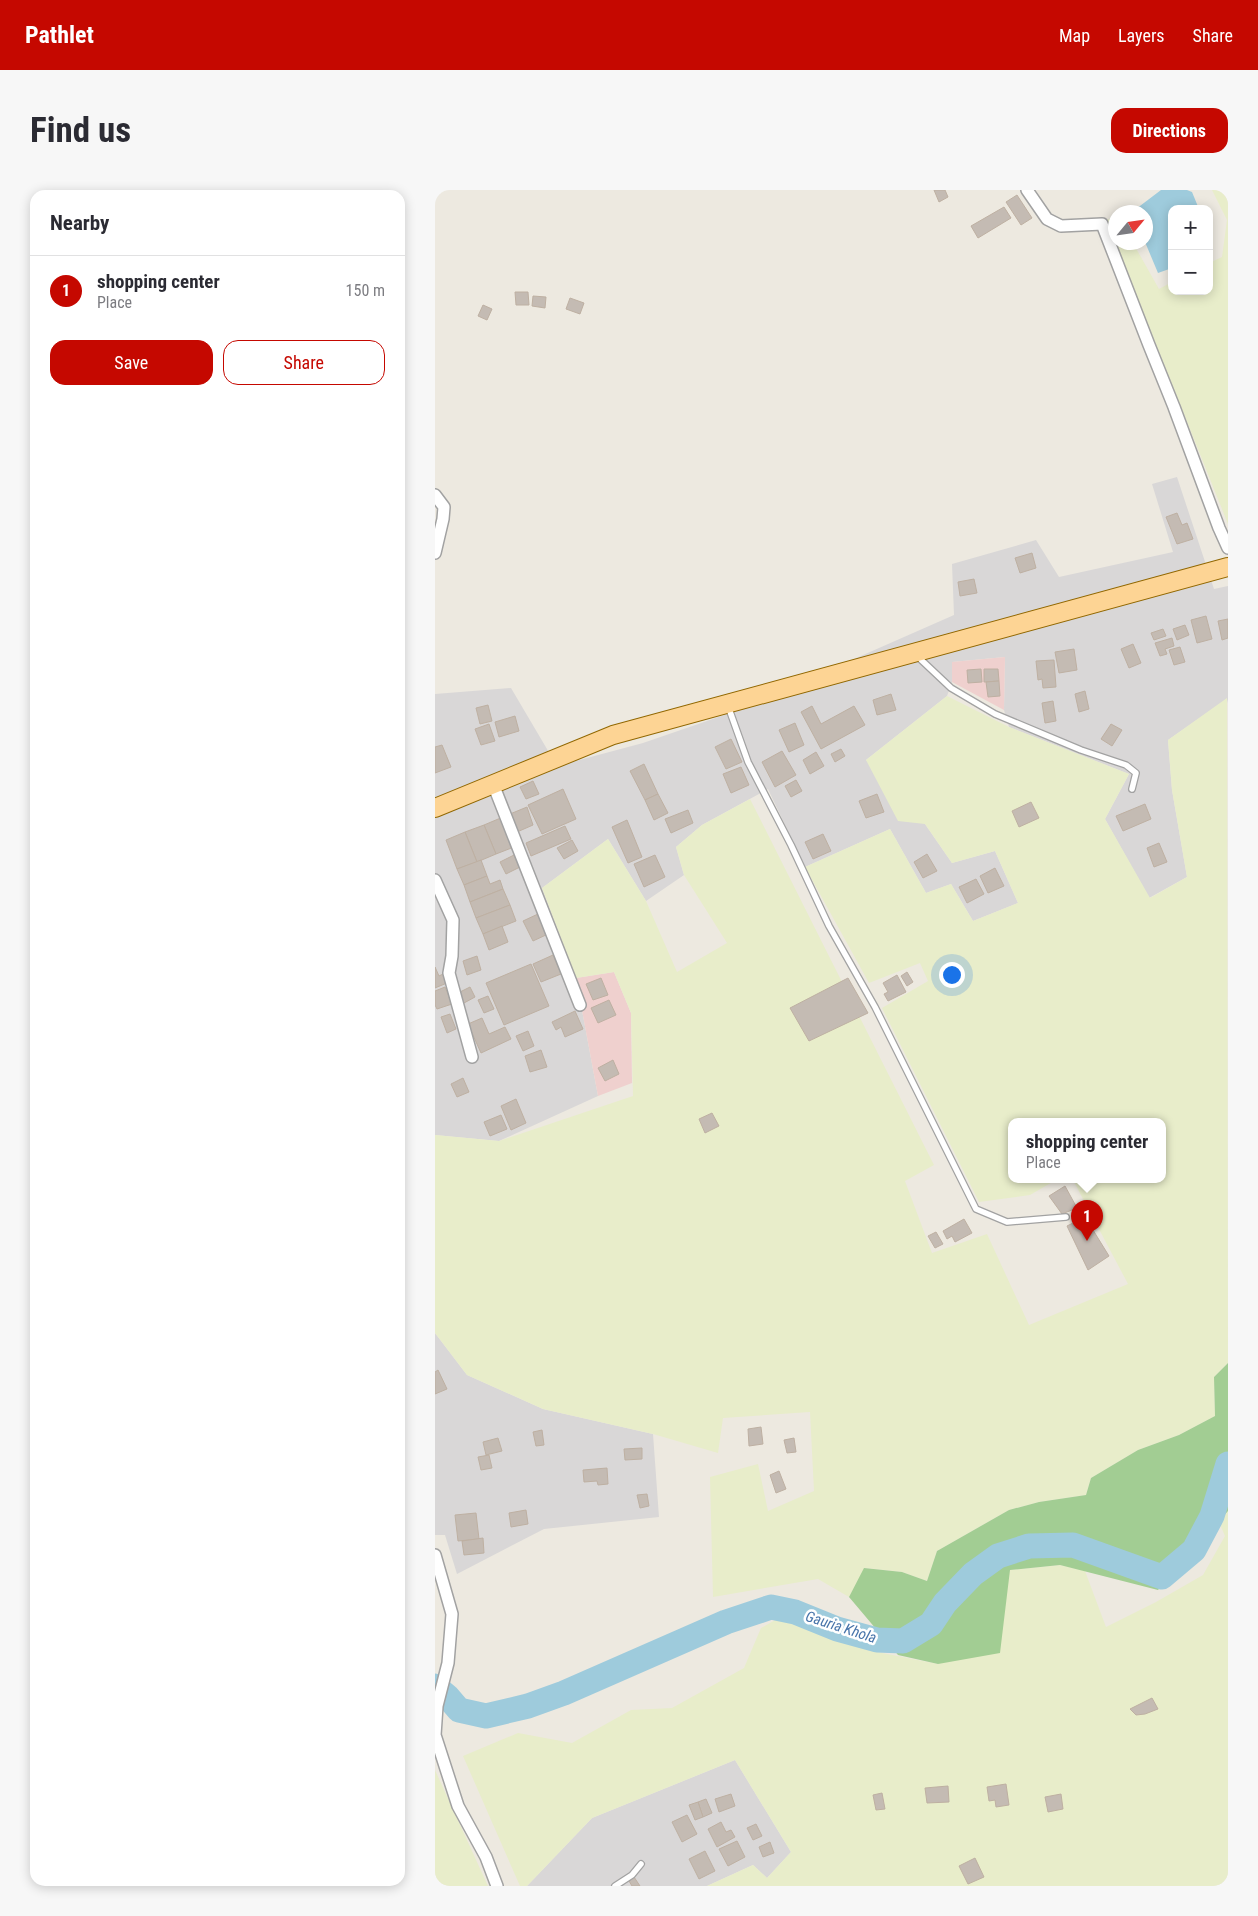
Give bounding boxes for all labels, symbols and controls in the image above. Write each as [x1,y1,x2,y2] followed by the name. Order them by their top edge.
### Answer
[25,21,94,49] text: Pathlet
[1059,25,1090,46] text: Map
[1118,25,1165,46] text: Layers
[1193,25,1233,46] text: Share
[1111,108,1228,153] button: Directions
[30,110,131,151] text: Find us
[1108,205,1153,250] north arrow
[1168,205,1213,295] map controls
[1168,205,1213,250] button: +
[50,211,109,235] text: Nearby
[1168,250,1213,295] button: −
[97,270,220,293] text: shopping center
[62,281,70,300] text: 1
[346,281,385,300] text: 150 m
[97,293,132,312] text: Place
[50,340,213,385] button: Save
[223,340,385,385] button: Share
[939,962,965,988] your location
[1008,1118,1166,1183] popup
[1026,1130,1148,1153] text: shopping center
[1026,1153,1061,1172] text: Place
[1071,1200,1103,1241] pin: 1
[803,1607,879,1647] water label: Gauria Khola

